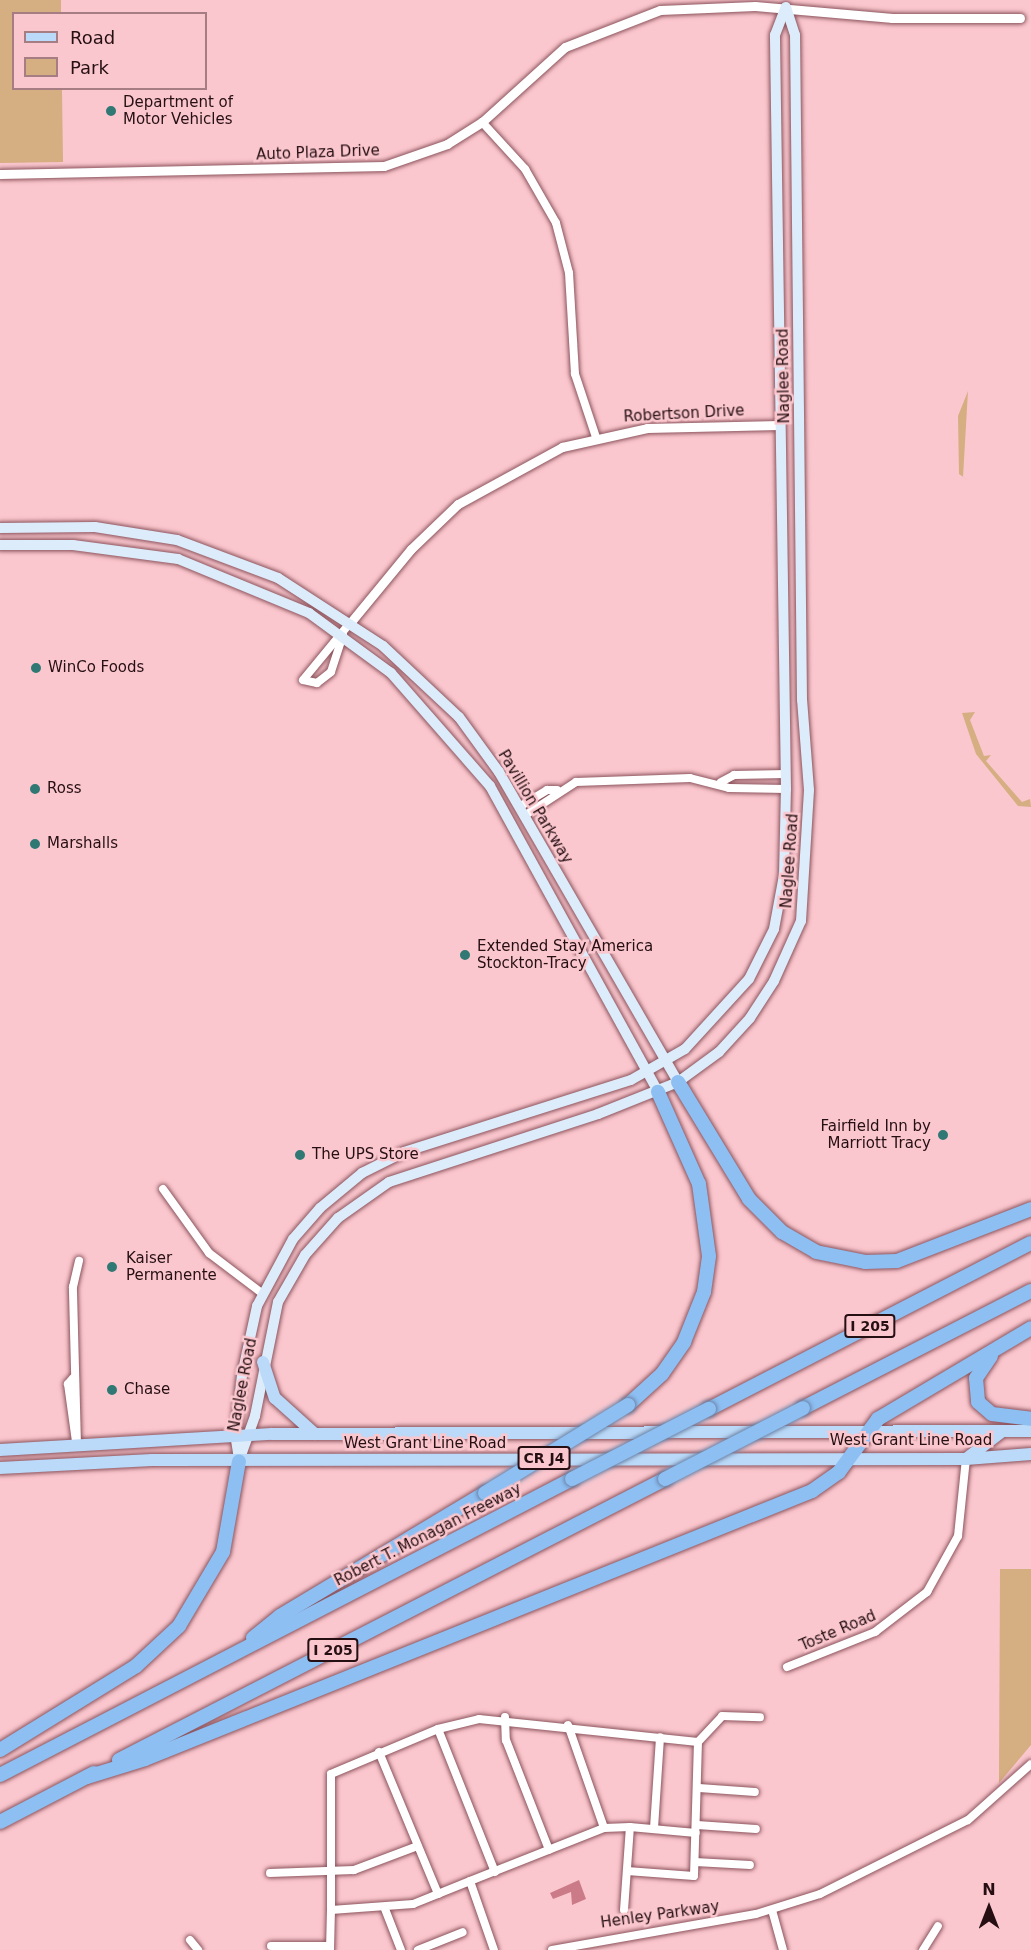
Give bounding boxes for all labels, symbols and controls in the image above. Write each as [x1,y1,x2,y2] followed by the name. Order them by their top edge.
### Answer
[12,12,207,90] legend
[70,27,115,48] text: Road
[70,57,109,78] text: Park
[123,93,233,128] place label: Department of Motor Vehicles
[104,104,118,118] marker: Department of Motor Vehicles
[256,142,380,164] street label: Auto Plaza Drive
[774,328,794,424] street label: Naglee Road
[623,402,745,426] street label: Robertson Drive
[48,659,144,677] place label: WinCo Foods
[29,661,43,675] marker: WinCo Foods
[494,747,576,867] street label: Pavillion Parkway
[47,780,82,798] place label: Ross
[28,782,42,796] marker: Ross
[778,813,802,909] street label: Naglee Road
[47,835,118,853] place label: Marshalls
[28,837,42,851] marker: Marshalls
[477,937,653,972] place label: Extended Stay America Stockton-Tracy
[458,948,472,962] marker: Extended Stay America Stockton-Tracy
[820,1117,931,1152] place label: Fairfield Inn by Marriott Tracy
[936,1128,950,1142] marker: Fairfield Inn by Marriott Tracy
[312,1146,419,1164] place label: The UPS Store
[293,1148,307,1162] marker: The UPS Store
[126,1249,217,1284] place label: Kaiser Permanente
[103,1258,121,1276] marker: Kaiser Permanente
[843,1315,897,1337] road number: I 205
[225,1337,261,1433] street label: Naglee Road
[124,1381,170,1399] place label: Chase
[105,1383,119,1397] marker: Chase
[830,1432,992,1450] street label: West Grant Line Road
[344,1435,506,1453] street label: West Grant Line Road
[517,1447,571,1469] road number: CR J4
[332,1480,524,1590] street label: Robert T. Monagan Freeway
[797,1607,879,1655] street label: Toste Road
[306,1639,360,1661] road number: I 205
[959,1878,1019,1938] north arrow
[982,1880,996,1899] text: N
[599,1898,721,1932] street label: Henley Parkway

